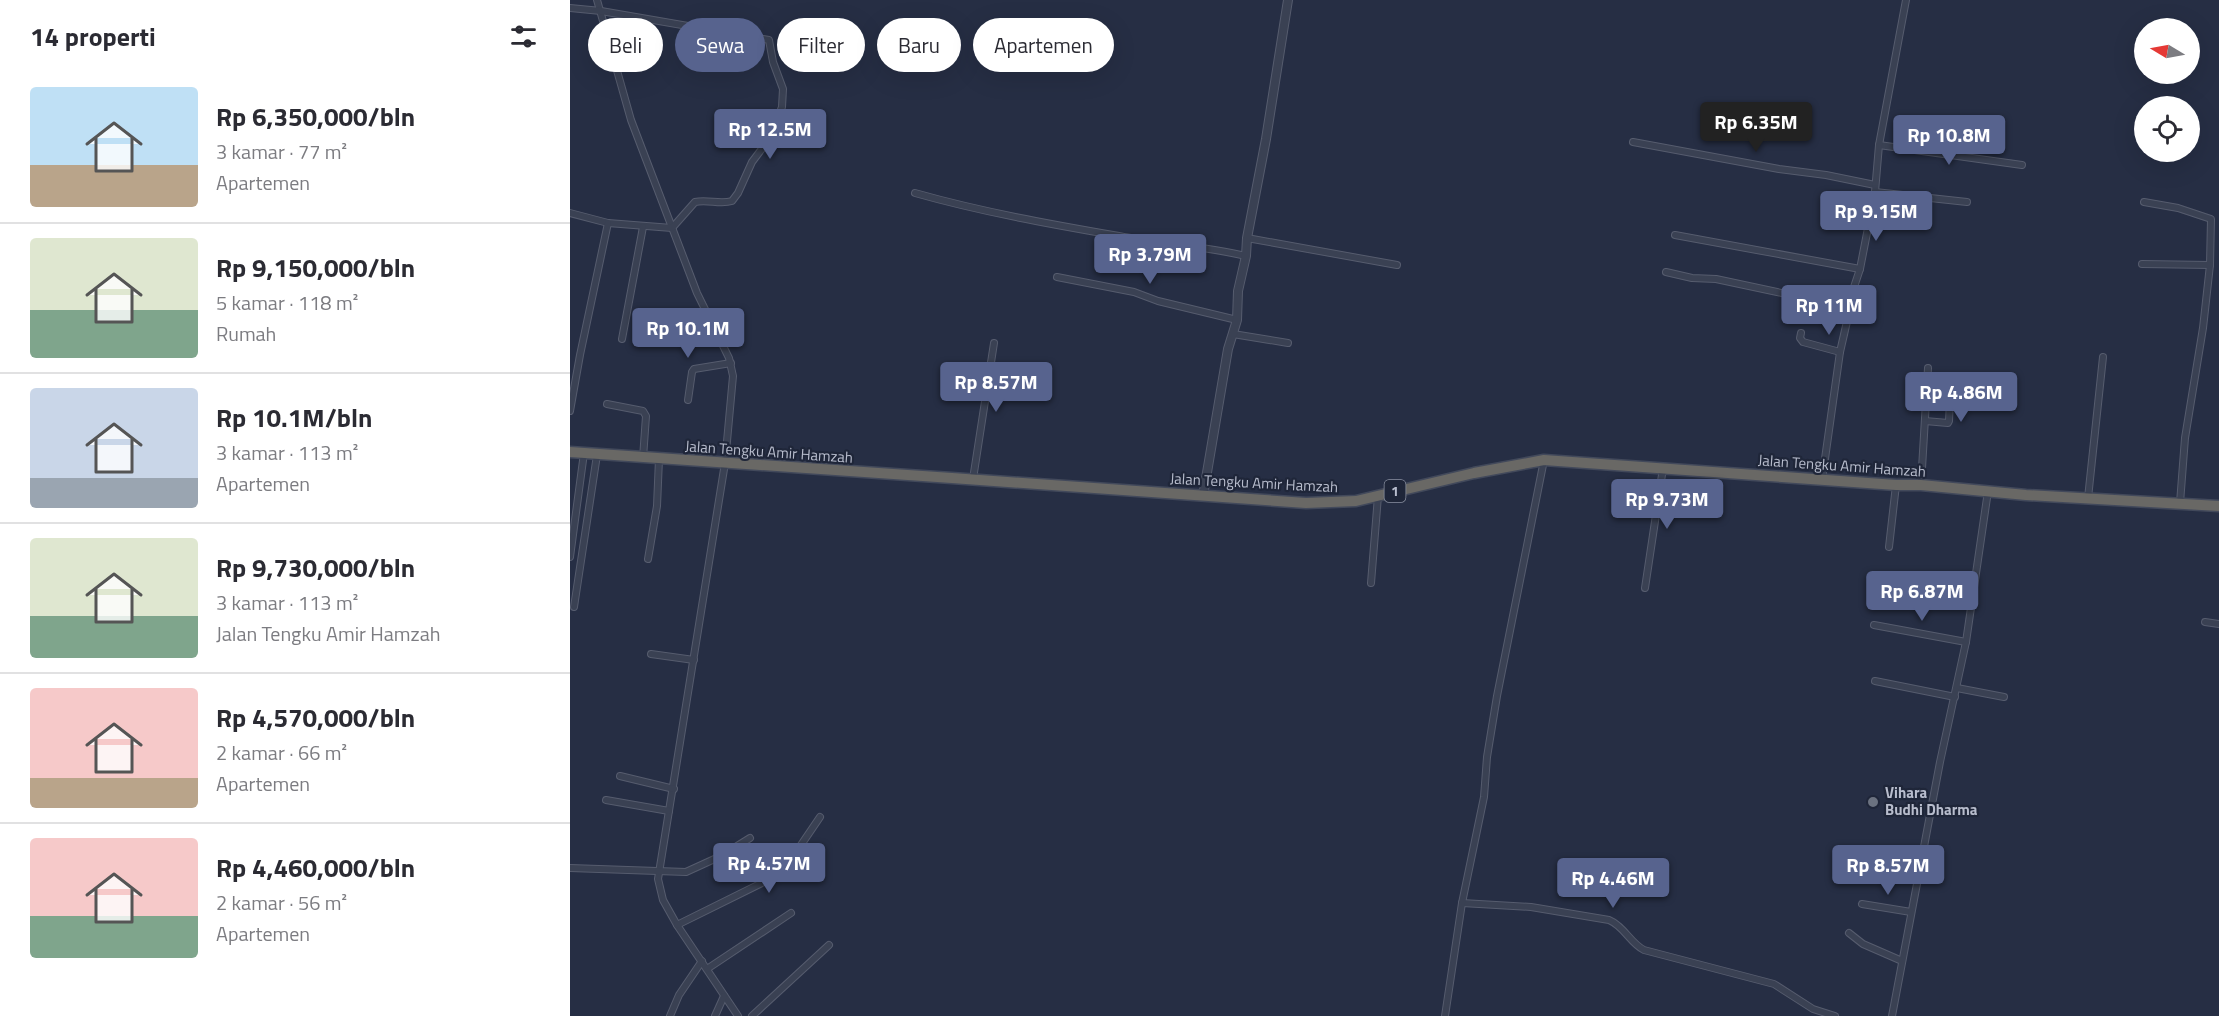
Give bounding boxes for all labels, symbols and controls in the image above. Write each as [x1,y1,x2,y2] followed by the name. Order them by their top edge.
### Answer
[30,17,156,56] text: 14 properti
[588,18,663,72] chip: Beli
[675,18,765,72] chip: Sewa
[777,18,865,72] chip: Filter
[877,18,961,72] chip: Baru
[973,18,1114,72] chip: Apartemen
[2134,18,2200,84] north arrow
[2134,18,2200,162] map controls
[507,20,540,53] icon: filters
[2134,96,2200,162] button: locate
[216,97,415,136] text: Rp 6,350,000/bln
[1694,102,1818,153] pin: Rp 6.35M
[1714,106,1798,137] text: Rp 6.35M
[708,109,832,160] pin: Rp 12.5M
[78,111,150,183] icon: home
[728,113,812,144] text: Rp 12.5M
[1887,115,2011,166] pin: Rp 10.8M
[1907,119,1991,150] text: Rp 10.8M
[216,136,347,167] text: 3 kamar · 77 m²
[216,167,310,198] text: Apartemen
[1814,191,1938,242] pin: Rp 9.15M
[1834,195,1918,226] text: Rp 9.15M
[1088,234,1212,285] pin: Rp 3.79M
[1108,238,1192,269] text: Rp 3.79M
[216,248,415,287] text: Rp 9,150,000/bln
[78,262,150,334] icon: home
[1780,285,1878,336] pin: Rp 11M
[216,287,358,318] text: 5 kamar · 118 m²
[1795,289,1863,320] text: Rp 11M
[626,308,750,359] pin: Rp 10.1M
[646,312,730,343] text: Rp 10.1M
[216,318,276,349] text: Rumah
[934,362,1058,413] pin: Rp 8.57M
[954,366,1038,397] text: Rp 8.57M
[1899,372,2023,423] pin: Rp 4.86M
[1919,376,2003,407] text: Rp 4.86M
[216,398,372,437] text: Rp 10.1M/bln
[78,412,150,484] icon: home
[684,434,854,469] street label: Jalan Tengku Amir Hamzah
[216,437,358,468] text: 3 kamar · 113 m²
[1757,448,1927,483] street label: Jalan Tengku Amir Hamzah
[1169,467,1339,498] street label: Jalan Tengku Amir Hamzah
[216,468,310,499] text: Apartemen
[1605,479,1729,530] pin: Rp 9.73M
[1384,480,1406,502] road number: 1
[1625,483,1709,514] text: Rp 9.73M
[216,548,415,587] text: Rp 9,730,000/bln
[78,562,150,634] icon: home
[1860,571,1984,622] pin: Rp 6.87M
[1880,575,1964,606] text: Rp 6.87M
[216,587,358,618] text: 3 kamar · 113 m²
[216,618,440,649] text: Jalan Tengku Amir Hamzah
[216,698,415,737] text: Rp 4,570,000/bln
[78,712,150,784] icon: home
[216,737,347,768] text: 2 kamar · 66 m²
[216,768,310,799] text: Apartemen
[1885,781,1978,821] place label: Vihara Budhi Dharma
[1866,795,1880,809] marker: Vihara Budhi Dharma
[707,843,831,894] pin: Rp 4.57M
[1826,845,1950,896] pin: Rp 8.57M
[727,847,811,878] text: Rp 4.57M
[216,848,415,887] text: Rp 4,460,000/bln
[1846,849,1930,880] text: Rp 8.57M
[1551,858,1675,909] pin: Rp 4.46M
[78,862,150,934] icon: home
[1571,862,1655,893] text: Rp 4.46M
[216,887,347,918] text: 2 kamar · 56 m²
[216,918,310,949] text: Apartemen

